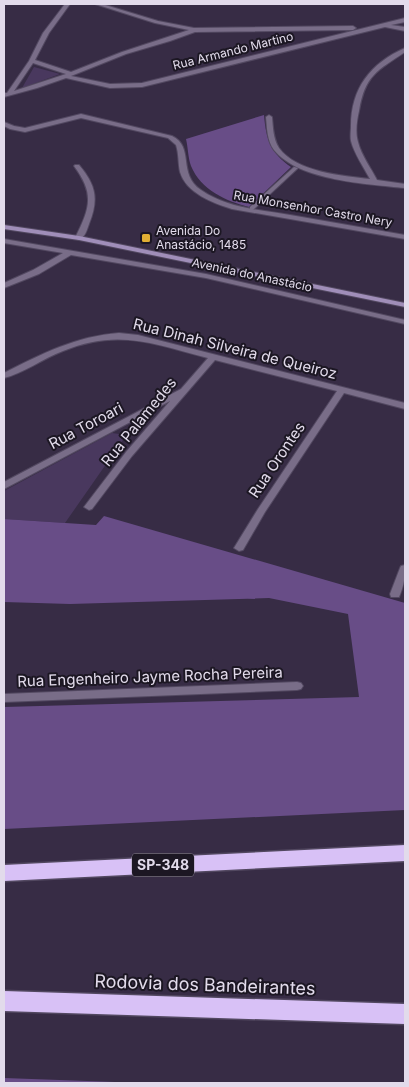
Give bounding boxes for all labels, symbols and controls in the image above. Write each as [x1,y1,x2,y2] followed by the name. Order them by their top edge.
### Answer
[171,28,295,73] street label: Rua Armando Martino
[233,187,394,230] street label: Rua Monsenhor Castro Nery
[156,223,246,252] place label: Avenida Do Anastácio, 1485
[140,232,152,244] marker: Avenida Do Anastácio, 1485
[191,254,314,295] street label: Avenida do Anastácio
[131,314,339,383] street label: Rua Dinah Silveira de Queiroz
[97,373,180,470] street label: Rua Palamedes
[45,398,126,453] street label: Rua Toroari
[244,418,309,501] street label: Rua Orontes
[17,662,283,691] street label: Rua Engenheiro Jayme Rocha Pereira
[132,854,194,876] road number: SP-348
[94,970,316,999] street label: Rodovia dos Bandeirantes

